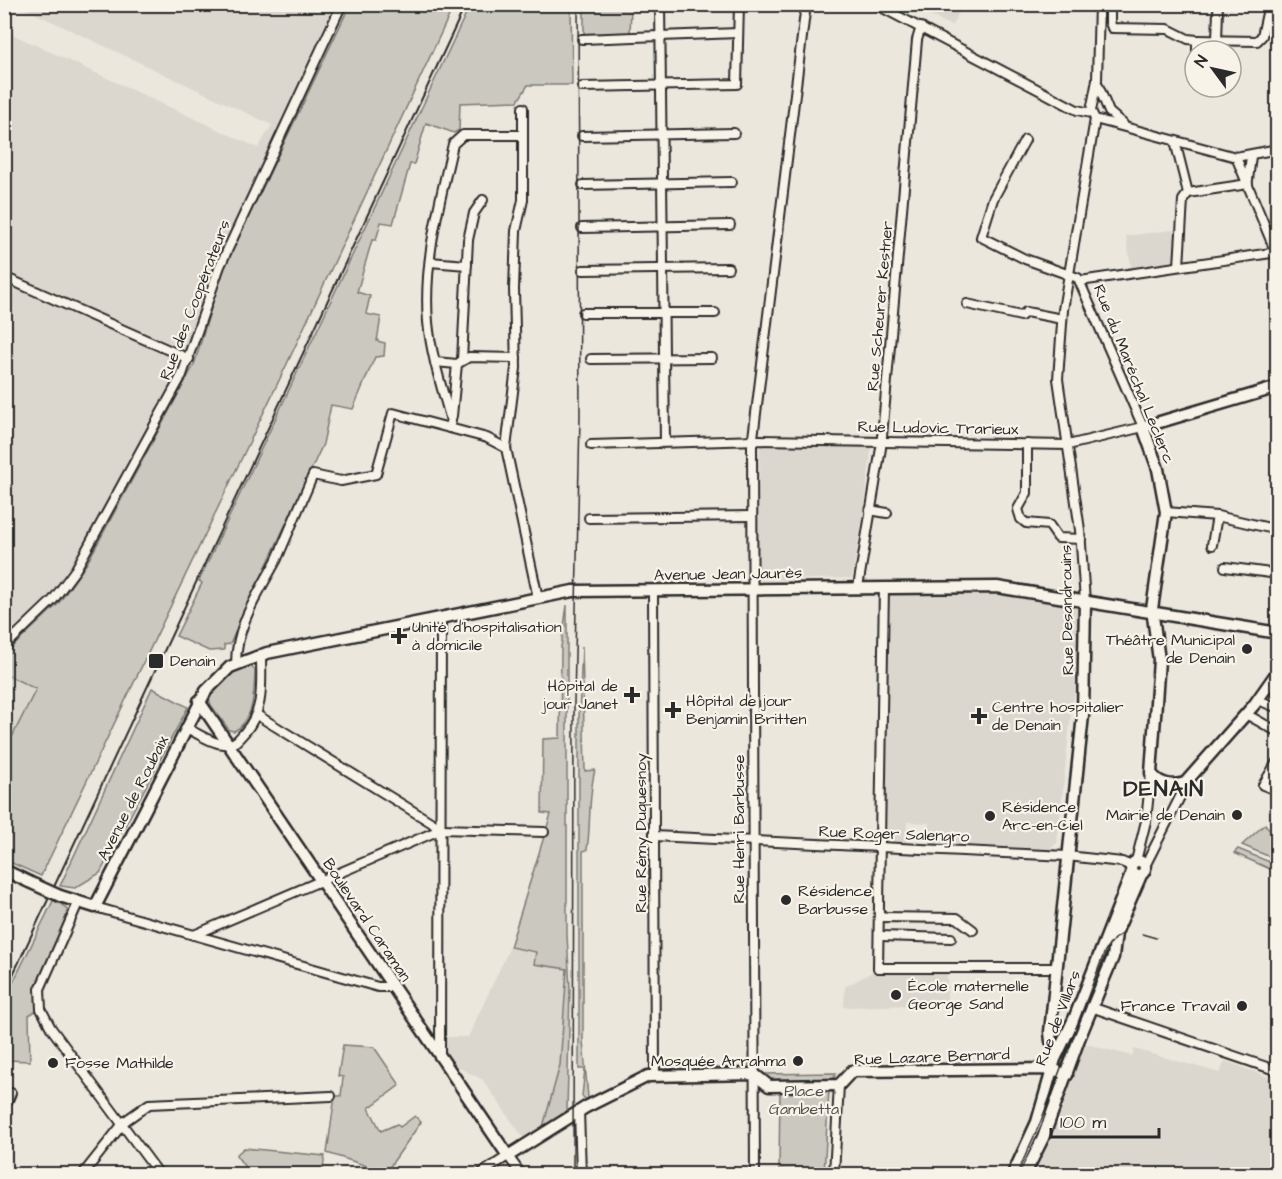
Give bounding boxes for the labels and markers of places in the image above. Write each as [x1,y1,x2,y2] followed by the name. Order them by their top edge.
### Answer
[412,616,562,656] place label: Unité d'hospitalisation à domicile
[390,627,408,645] marker: Unité d'hospitalisation à domicile
[1106,629,1235,669] place label: Théâtre Municipal de Denain
[1240,642,1254,656] marker: Théâtre Municipal de Denain
[170,650,216,672] place label: Denain
[147,652,165,670] marker: Denain
[541,675,619,715] place label: Hôpital de jour Janet
[623,686,641,704] marker: Hôpital de jour Janet
[686,690,807,730] place label: Hôpital de jour Benjamin Britten
[992,696,1124,736] place label: Centre hospitalier de Denain
[664,701,682,719] marker: Hôpital de jour Benjamin Britten
[970,707,988,725] marker: Centre hospitalier de Denain
[1002,796,1083,836] place label: Résidence Arc-en-Ciel
[1106,804,1225,826] place label: Mairie de Denain
[1230,808,1244,822] marker: Mairie de Denain
[983,809,997,823] marker: Résidence Arc-en-Ciel
[798,880,873,920] place label: Résidence Barbusse
[779,893,793,907] marker: Résidence Barbusse
[908,975,1029,1016] place label: École maternelle George Sand
[889,988,903,1002] marker: École maternelle George Sand
[1120,995,1230,1017] place label: France Travail
[1235,999,1249,1013] marker: France Travail
[651,1050,786,1072] place label: Mosquée Arrahma
[65,1052,174,1074] place label: Fosse Mathilde
[791,1054,805,1068] marker: Mosquée Arrahma
[46,1056,60,1070] marker: Fosse Mathilde

